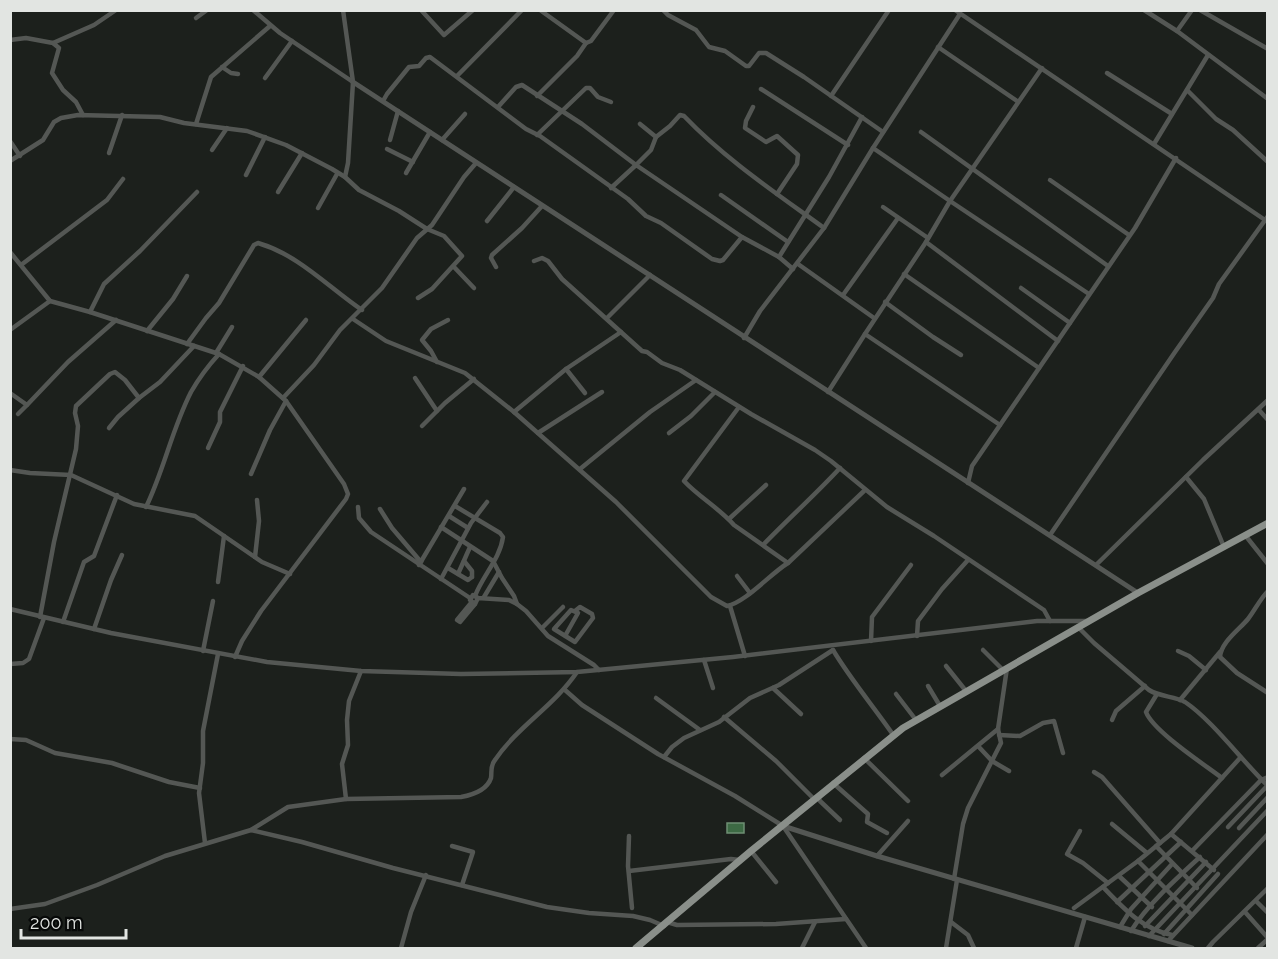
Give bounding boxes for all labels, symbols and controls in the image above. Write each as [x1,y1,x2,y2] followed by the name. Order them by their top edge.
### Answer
[21,902,126,940] scale bar
[30,912,83,933] text: 200 m

